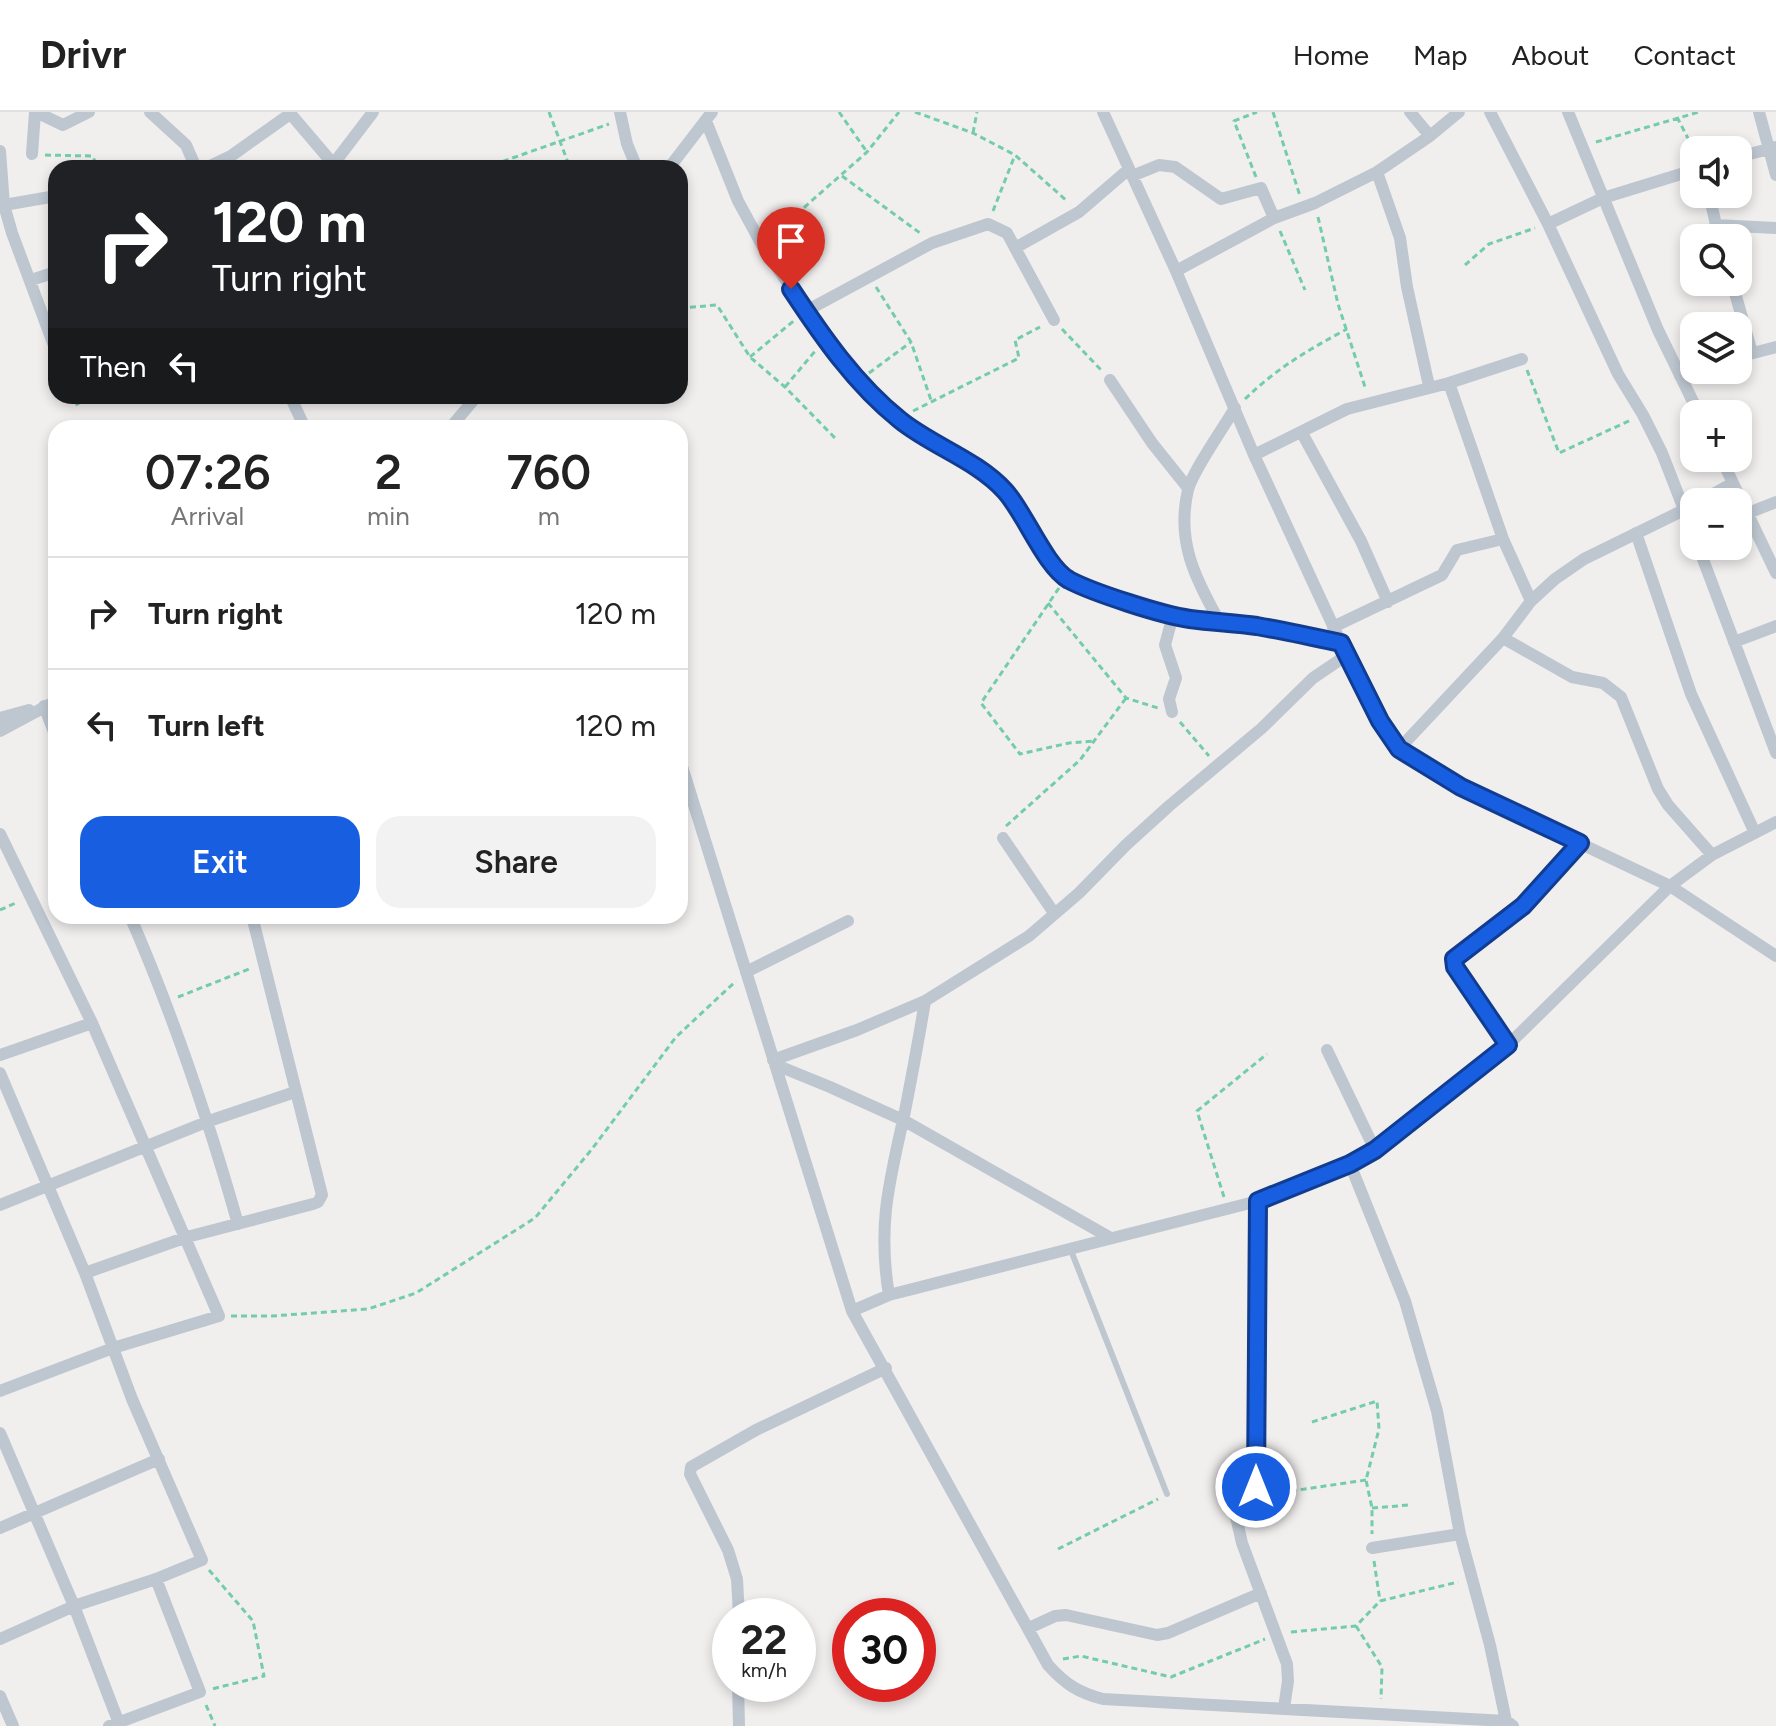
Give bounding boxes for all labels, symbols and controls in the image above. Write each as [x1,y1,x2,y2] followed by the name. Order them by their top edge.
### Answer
[40,32,127,78] text: Drivr
[1293,38,1369,72] text: Home
[1413,38,1468,72] text: Map
[1512,38,1589,72] text: About
[1633,38,1736,72] text: Contact
[1680,136,1752,560] map controls
[1680,136,1752,208] button: sound
[212,189,367,256] text: 120 m
[80,192,184,296] icon: right
[757,207,825,289] pin
[769,219,813,263] icon: arrive
[1680,224,1752,296] button: search
[212,257,367,300] text: Turn right
[1680,312,1752,384] button: layers
[162,344,206,388] icon: left
[80,348,146,385] text: Then
[1680,400,1752,472] button: +
[145,443,270,501] text: 07:26
[375,443,402,501] text: 2
[506,443,591,501] text: 760
[1680,488,1752,560] button: −
[171,500,244,532] text: Arrival
[367,500,410,532] text: min
[538,500,560,532] text: m
[80,591,124,635] icon: right
[148,595,283,632] text: Turn right
[575,595,656,632] text: 120 m
[80,703,124,747] icon: left
[148,707,265,744] text: Turn left
[575,707,656,744] text: 120 m
[80,816,360,908] button: Exit
[376,816,656,908] button: Share
[1214,1445,1298,1529] position arrow
[832,1598,936,1702] speed limit sign: 30
[741,1616,787,1664] text: 22
[741,1658,787,1682] text: km/h

